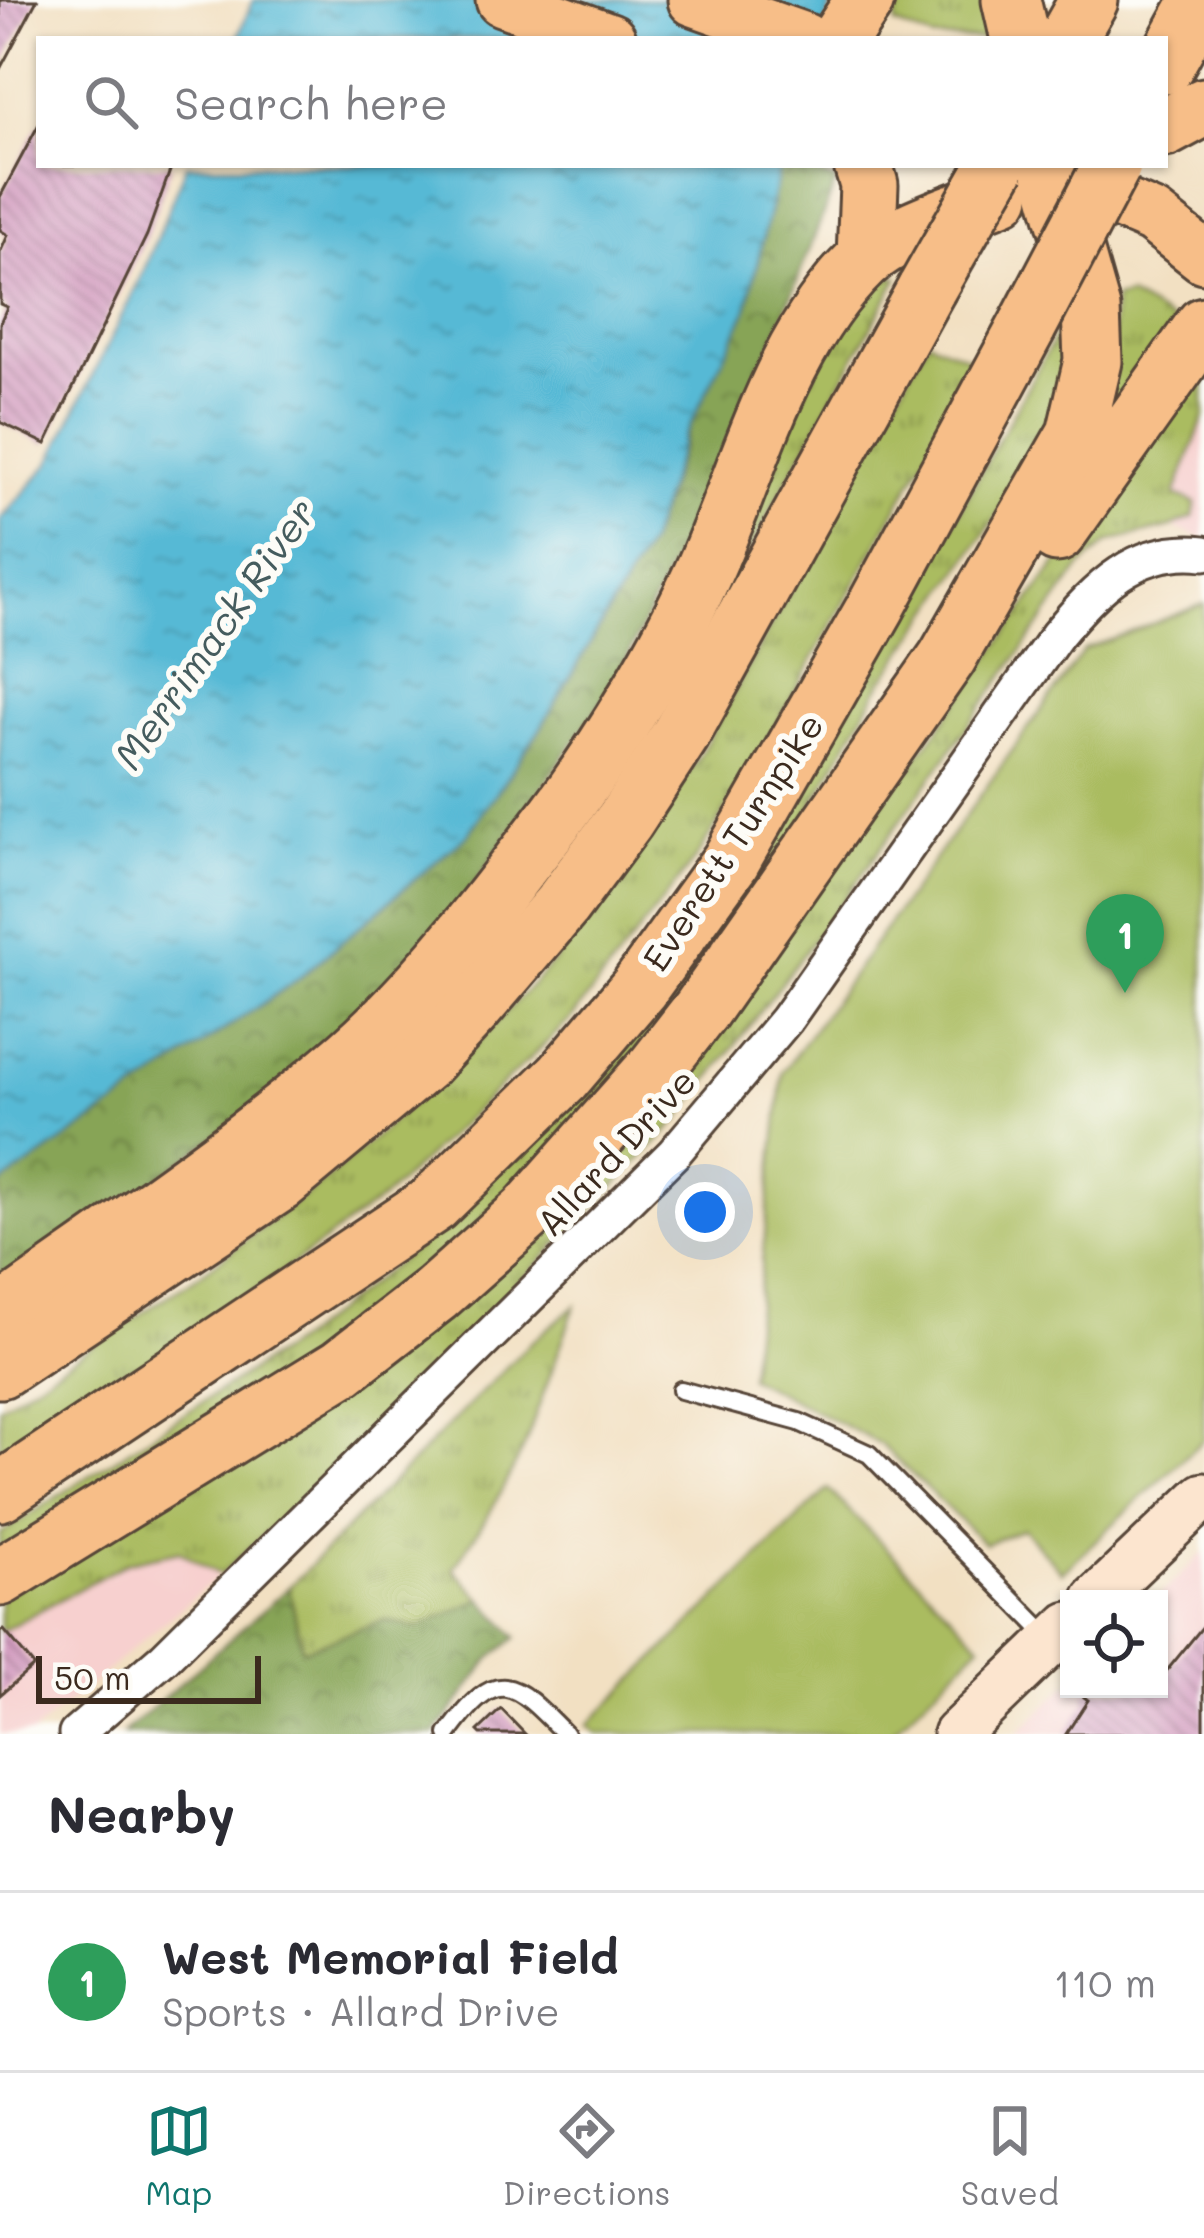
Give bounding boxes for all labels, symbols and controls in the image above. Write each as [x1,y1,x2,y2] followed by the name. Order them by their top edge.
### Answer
[36,36,1168,168] search box
[78,69,144,135] icon: search
[174,73,448,131] text: Search here
[101,488,326,778] water label: Merrimack River
[631,703,833,979] street label: Everett Turnpike
[1086,894,1164,993] pin: 1
[525,1057,705,1245] street label: Allard Drive
[675,1182,735,1242] your location
[1060,1590,1168,1698] map controls
[1060,1590,1168,1698] button: locate
[36,1650,261,1703] scale bar
[54,1655,130,1698] text: 50 m
[48,1779,235,1846] text: Nearby
[162,1927,618,1985] text: West Memorial Field
[78,1956,96,2007] text: 1
[1054,1956,1156,2007] text: 110 m
[162,1985,560,2036] text: Sports · Allard Drive
[145,2098,212,2213] tab: Map
[503,2098,670,2213] tab: Directions
[961,2098,1059,2213] tab: Saved

